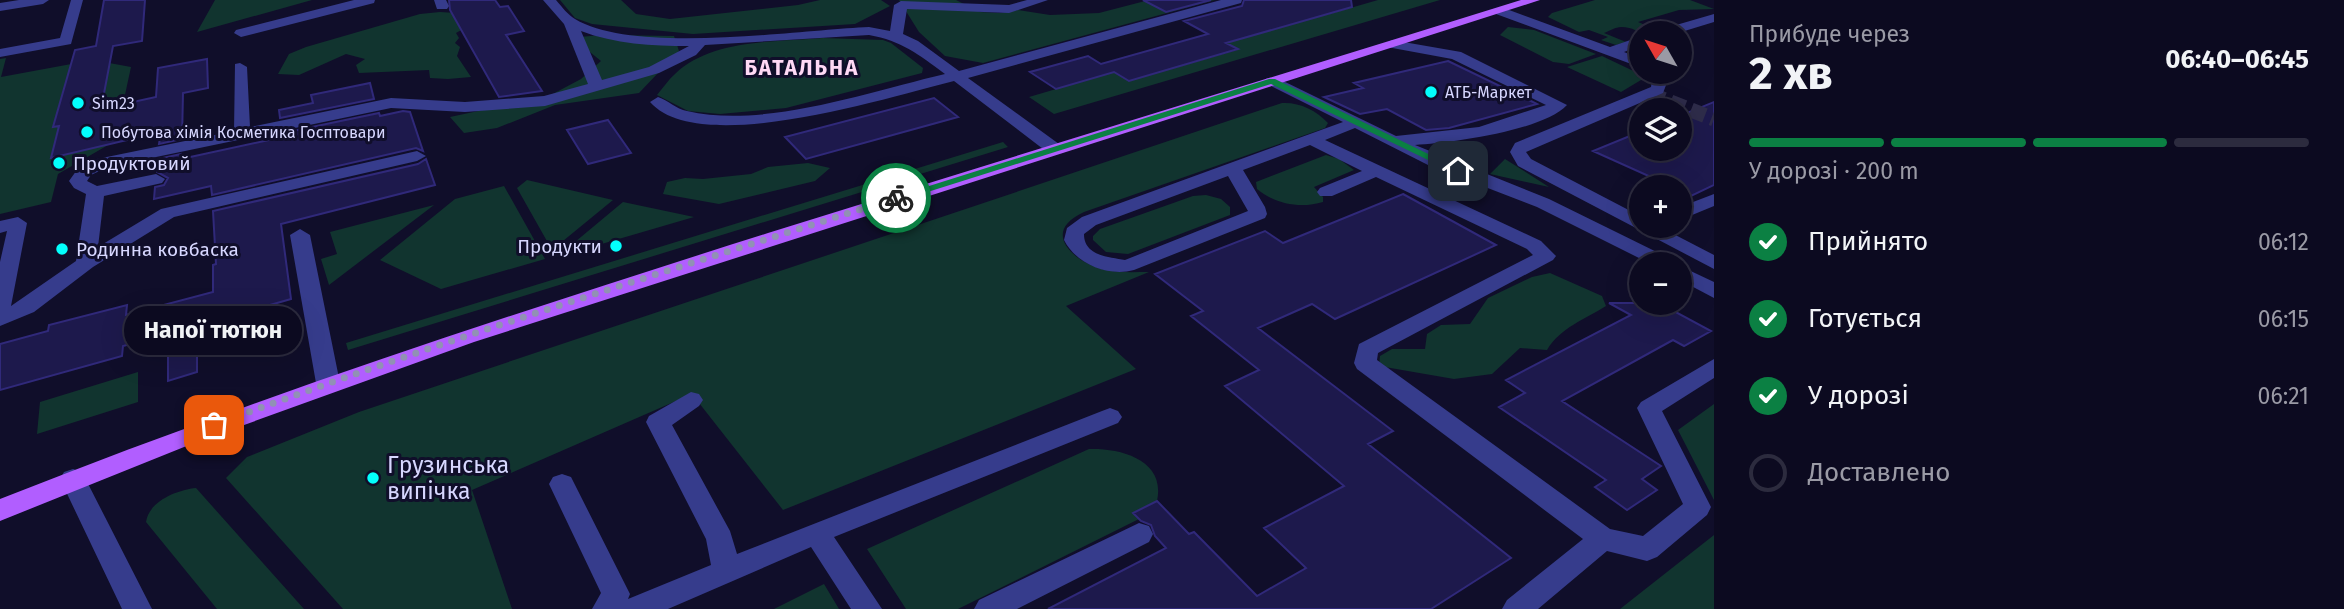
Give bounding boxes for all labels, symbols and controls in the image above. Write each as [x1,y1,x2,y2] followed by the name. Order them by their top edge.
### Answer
[1749,20,1910,48] text: Прибуде через
[1629,21,1692,84] north arrow
[1629,21,1692,315] map controls
[2165,44,2309,75] text: 06:40–06:45
[1749,46,1833,101] text: 2 хв
[745,55,859,81] district label: БАТАЛЬНА
[1445,83,1532,102] place label: АТБ-Маркет
[1423,84,1439,100] marker: АТБ-Маркет
[92,94,135,113] place label: Sim23
[70,95,86,111] marker: Sim23
[1629,98,1692,161] button: layers
[101,123,386,142] place label: Побутова хімія Косметика Госптовари
[79,124,95,140] marker: Побутова хімія Косметика Госптовари
[1428,141,1488,201] pin
[73,152,191,175] place label: Продуктовий
[1439,152,1477,190] icon: home
[51,155,67,171] marker: Продуктовий
[1749,157,1919,185] text: У дорозі · 200 m
[861,163,931,233] courier
[1629,175,1692,238] button: +
[877,179,915,217] icon: bike
[1749,223,1787,261] icon: check
[1808,226,1928,257] text: Прийнято
[2258,228,2309,256] text: 06:12
[517,235,602,258] place label: Продукти
[76,238,239,261] place label: Родинна ковбаска
[608,238,624,254] marker: Продукти
[54,241,70,257] marker: Родинна ковбаска
[1629,252,1692,315] button: −
[1749,300,1787,338] icon: check
[1808,303,1922,334] text: Готується
[2258,305,2309,333] text: 06:15
[125,306,303,355] callout: Напої тютюн
[144,316,282,344] text: Напої тютюн
[1749,377,1787,415] icon: check
[1808,380,1909,411] text: У дорозі
[2258,382,2309,410] text: 06:21
[184,395,244,455] pin
[195,406,233,444] icon: bag
[387,451,509,505] place label: Грузинська випічка
[1808,457,1950,488] text: Доставлено
[365,470,381,486] marker: Грузинська випічка

